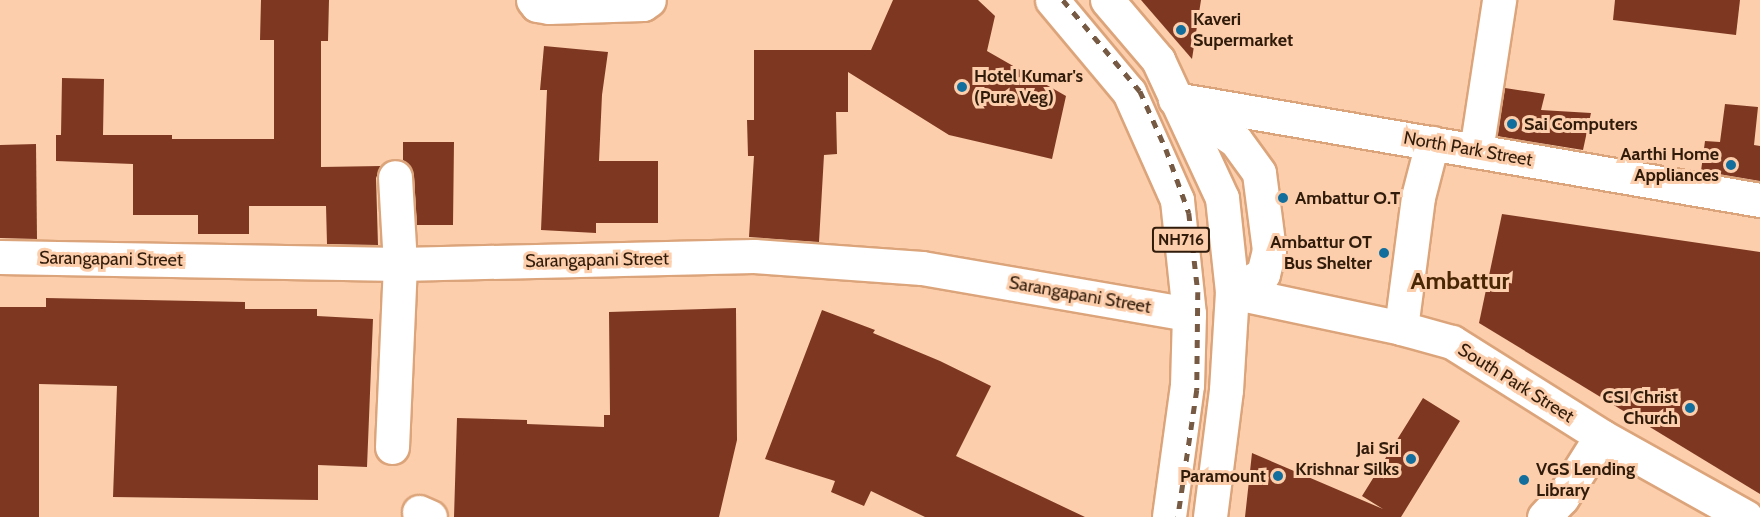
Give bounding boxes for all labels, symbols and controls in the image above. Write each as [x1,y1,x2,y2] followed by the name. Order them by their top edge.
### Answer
[1193,9,1293,52] place label: Kaveri Supermarket
[1174,23,1188,37] marker: Kaveri Supermarket
[974,66,1083,109] place label: Hotel Kumar's (Pure Veg)
[955,80,969,94] marker: Hotel Kumar's (Pure Veg)
[1524,113,1638,135] place label: Sai Computers
[1505,117,1519,131] marker: Sai Computers
[1402,127,1534,171] street label: North Park Street
[1620,144,1719,186] place label: Aarthi Home Appliances
[1724,158,1738,172] marker: Aarthi Home Appliances
[1295,187,1400,209] place label: Ambattur O.T
[1276,191,1290,205] marker: Ambattur O.T
[1151,227,1211,253] road number: NH716
[1270,232,1372,274] place label: Ambattur OT Bus Shelter
[1377,246,1391,260] marker: Ambattur OT Bus Shelter
[39,247,183,271] street label: Sarangapani Street
[525,248,669,272] street label: Sarangapani Street
[1411,267,1509,295] district label: Ambattur
[1007,272,1153,318] street label: Sarangapani Street
[1454,339,1578,427] street label: South Park Street
[1603,387,1678,430] place label: CSI Christ Church
[1683,401,1697,415] marker: CSI Christ Church
[1295,438,1399,480] place label: Jai Sri Krishnar Silks
[1404,452,1418,466] marker: Jai Sri Krishnar Silks
[1536,459,1635,502] place label: VGS Lending Library
[1180,465,1266,487] place label: Paramount
[1271,469,1285,483] marker: Paramount
[1517,473,1531,487] marker: VGS Lending Library

